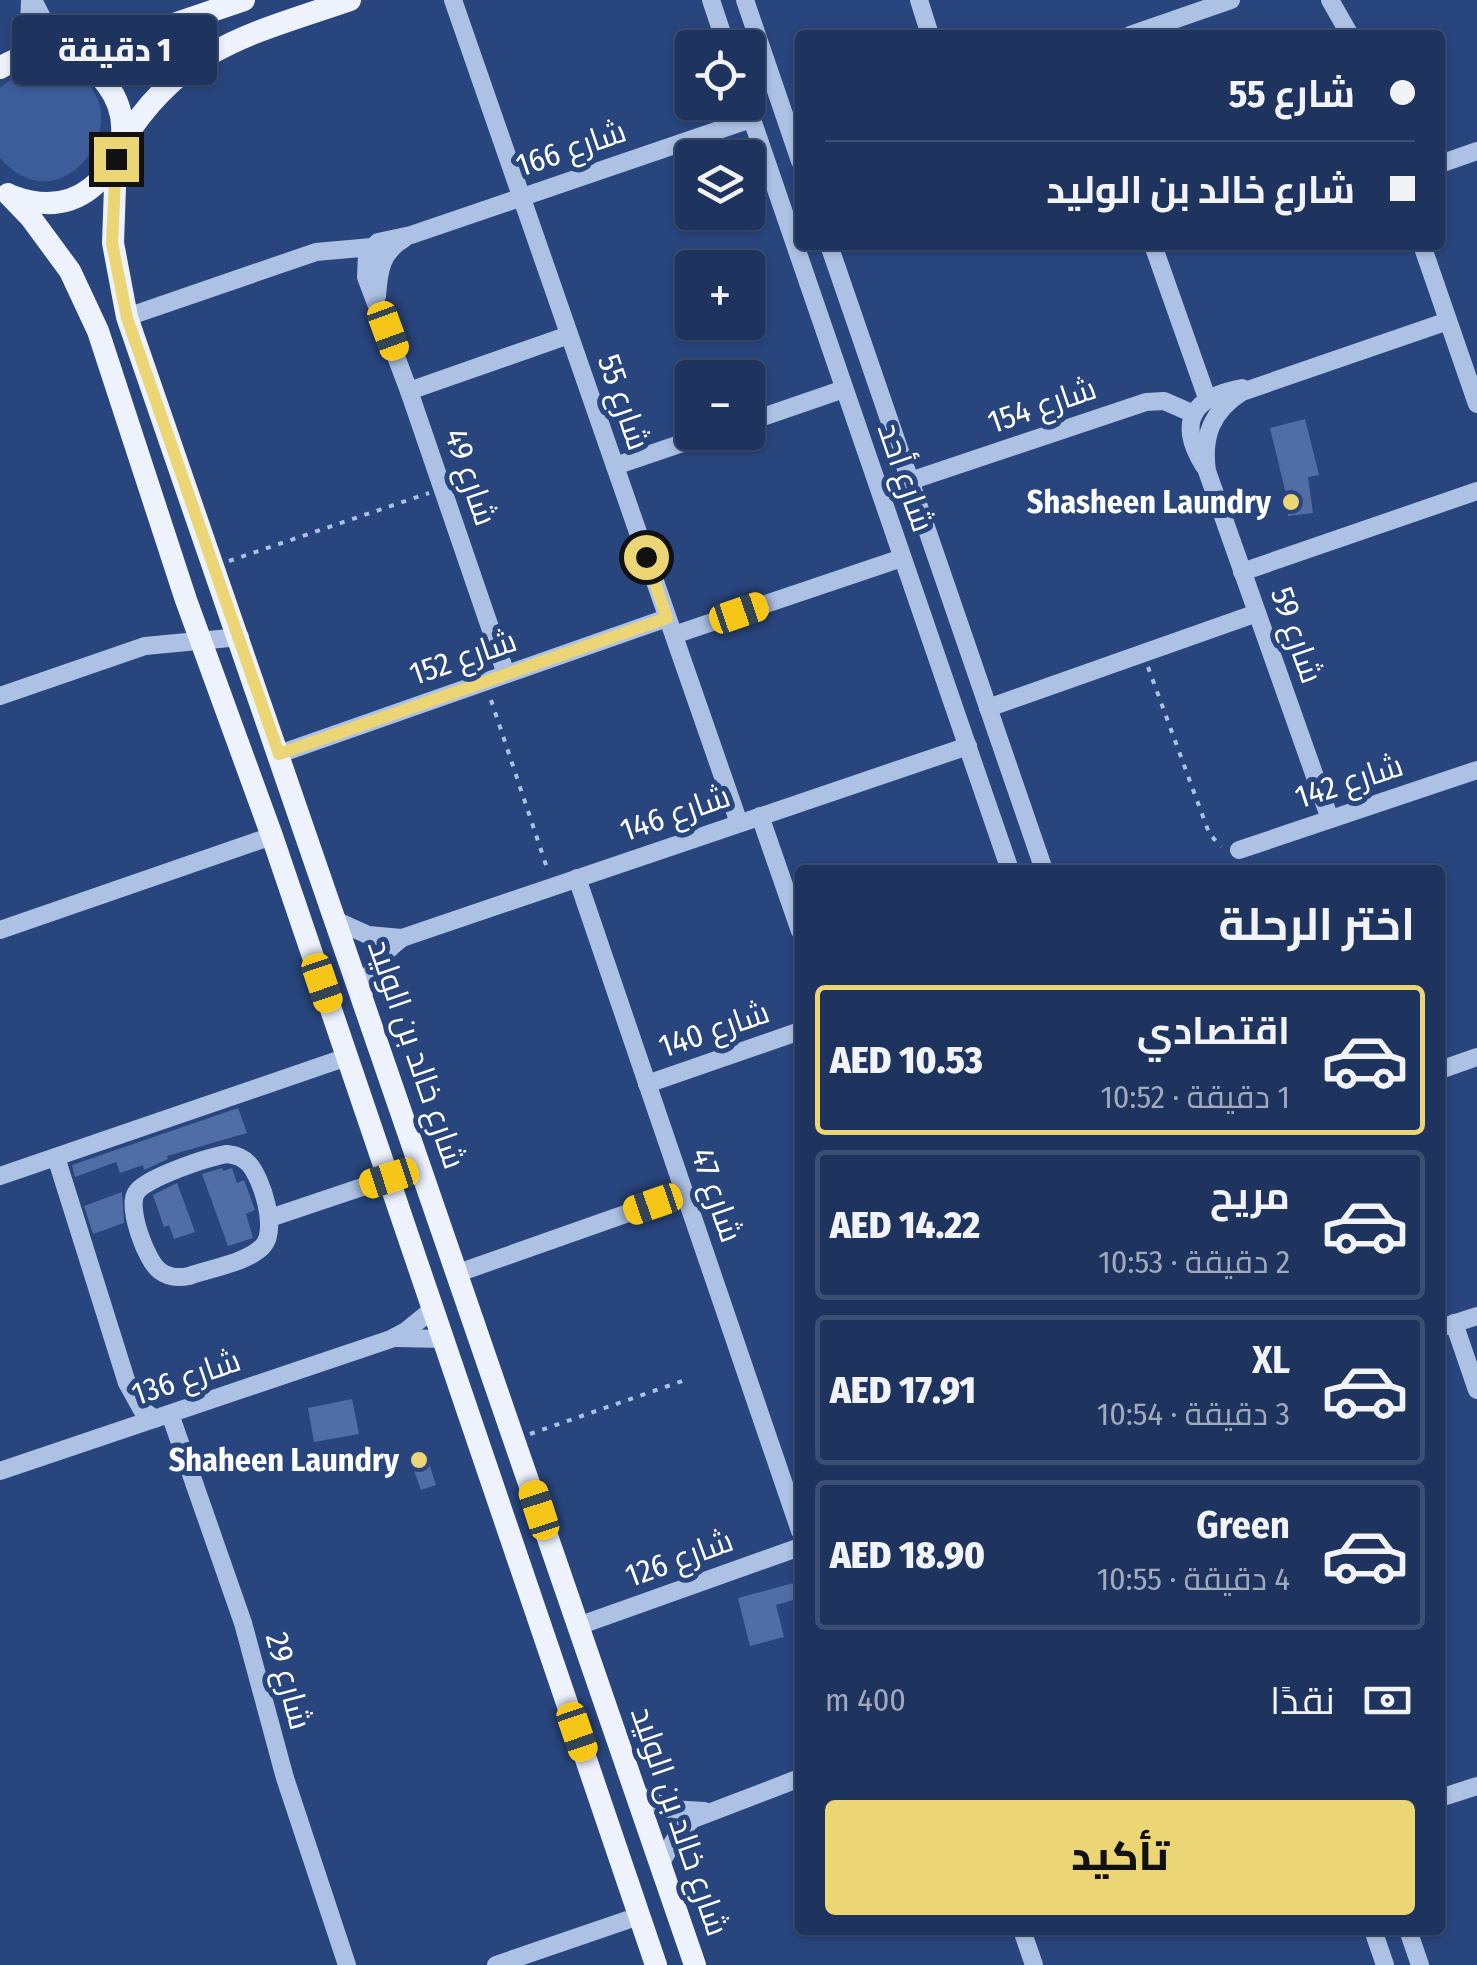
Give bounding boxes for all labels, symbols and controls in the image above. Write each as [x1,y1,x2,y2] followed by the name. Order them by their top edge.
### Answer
[13,14,218,84] callout: 1 دقيقة
[675,30,765,450] map controls
[675,30,765,120] button: locate
[58,31,171,69] text: 1 دقيقة
[1229,71,1355,117] text: شارع 55
[511,112,632,187] street label: شارع 166
[94,137,139,182] route end
[675,140,765,230] button: layers
[1046,167,1355,213] text: شارع خالد بن الوليد
[675,250,765,340] button: +
[364,298,412,364] car
[587,349,658,456] street label: شارع 55
[675,360,765,450] button: −
[983,369,1102,444] street label: شارع 154
[867,417,943,538] street label: شارع أحد
[434,424,505,531] street label: شارع 49
[1027,483,1272,521] place label: Shasheen Laundry
[1280,491,1302,513] marker: Shasheen Laundry
[624,535,669,580] route start
[1260,582,1331,689] street label: شارع 59
[706,589,772,637] car
[405,621,522,696] street label: شارع 152
[1290,746,1409,819] street label: شارع 142
[615,777,736,852] street label: شارع 146
[1219,898,1415,952] text: اختر الرحلة
[357,934,474,1175] street label: شارع خالد بن الوليد
[298,950,346,1016] car
[654,992,775,1068] street label: شارع 140
[1137,1008,1290,1054] text: اقتصادي
[1320,1015,1410,1105] icon: car
[830,1037,983,1083] text: AED 10.53
[1100,1078,1290,1116] text: 1 دقيقة · 10:52
[680,1143,751,1248] street label: شارع 47
[356,1154,422,1202] car
[1210,1173,1290,1219] text: مريح
[620,1180,686,1228] car
[1320,1180,1410,1270] icon: car
[830,1202,980,1248] text: AED 14.22
[1098,1243,1290,1281] text: 2 دقيقة · 10:53
[1252,1337,1290,1383] text: XL
[127,1341,246,1416] street label: شارع 136
[1320,1345,1410,1435] icon: car
[830,1367,976,1413] text: AED 17.91
[1097,1395,1290,1433] text: 3 دقيقة · 10:54
[169,1441,400,1479] place label: Shaheen Laundry
[408,1449,430,1471] marker: Shaheen Laundry
[515,1477,563,1543] car
[1196,1502,1290,1548] text: Green
[1320,1510,1410,1600] icon: car
[620,1521,739,1598] street label: شارع 126
[830,1532,985,1578] text: AED 18.90
[1097,1560,1290,1598] text: 4 دقيقة · 10:55
[255,1628,320,1734] street label: شارع 29
[1360,1673,1415,1728] icon: cash
[1270,1678,1335,1724] text: نقدًا
[825,1681,906,1719] text: 400 m
[553,1699,601,1765] car
[620,1701,737,1942] street label: شارع خالد بن الوليد
[825,1800,1415,1915] button: تأكيد

